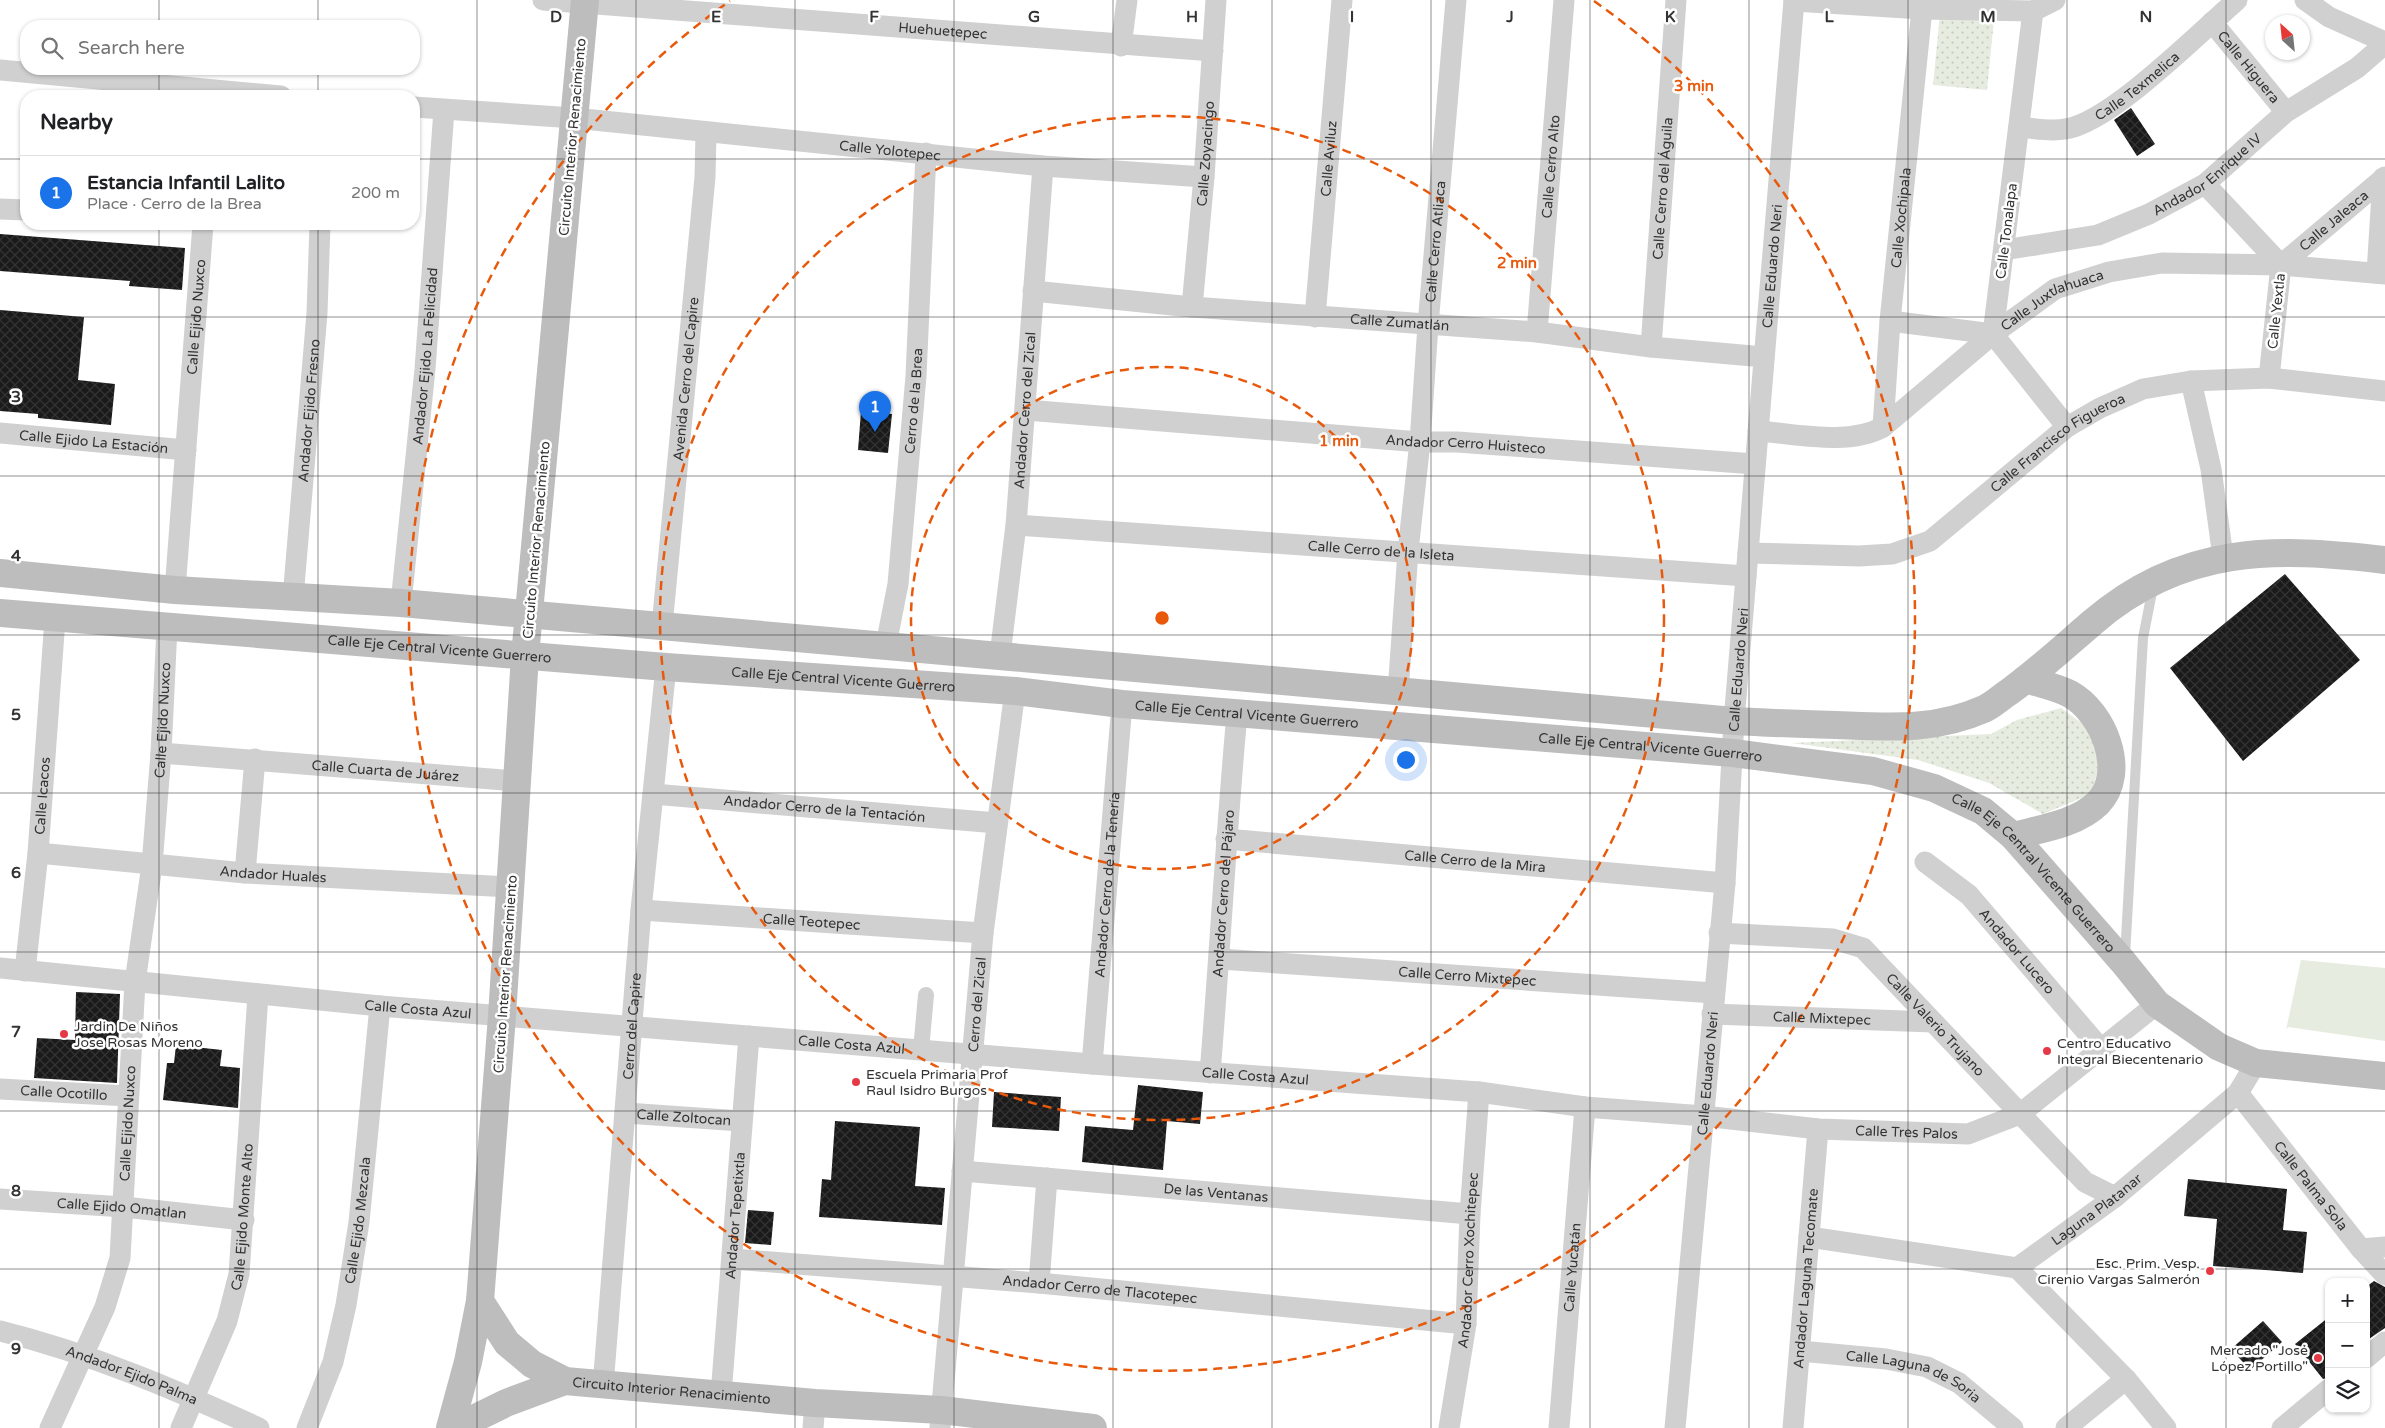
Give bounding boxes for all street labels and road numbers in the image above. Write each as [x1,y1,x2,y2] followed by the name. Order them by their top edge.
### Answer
[898,19,988,43] street label: Huehuetepec
[2214,27,2283,107] street label: Calle Higuera
[555,37,590,237] street label: Circuito Interior Renacimiento
[2092,48,2183,125] street label: Calle Texmelica
[1193,100,1218,207] street label: Calle Zoyacingo
[1538,114,1564,219] street label: Calle Cerro Alto
[1649,117,1677,260] street label: Calle Cerro del Águila
[1317,120,1341,197] street label: Calle Aviluz
[2150,130,2265,219] street label: Andador Enrique IV
[838,137,942,164] street label: Calle Yolotepec
[1887,167,1915,269] street label: Calle Xochipala
[1422,180,1449,303] street label: Calle Cerro Atliaca
[1992,182,2021,280] street label: Calle Tonalapa
[2296,187,2372,255] street label: Calle Jaleaca
[1759,204,1786,329] street label: Calle Eduardo Neri
[184,258,209,375] street label: Calle Ejido Nuxco
[1997,266,2106,335] street label: Calle Juxtlahuaca
[409,267,441,446] street label: Andador Ejido La Felicidad
[2264,272,2289,350] street label: Calle Yextla
[670,296,702,462] street label: Avenida Cerro del Capire
[1349,310,1450,335] street label: Calle Zumatlán
[1011,331,1040,489] street label: Andador Cerro del Zical
[295,338,324,483] street label: Andador Ejido Fresno
[901,348,926,455] street label: Cerro de la Brea
[1987,390,2128,496] street label: Calle Francisco Figueroa
[18,427,169,457] street label: Calle Ejido La Estación
[1385,431,1546,458] street label: Andador Cerro Huisteco
[519,440,554,640] street label: Circuito Interior Renacimiento
[1307,537,1455,565] street label: Calle Cerro de la Isleta
[1725,607,1752,732] street label: Calle Eduardo Neri
[327,632,552,667] street label: Calle Eje Central Vicente Guerrero
[151,662,174,779] street label: Calle Ejido Nuxco
[731,664,956,696] street label: Calle Eje Central Vicente Guerrero
[1134,697,1359,732] street label: Calle Eje Central Vicente Guerrero
[1538,729,1763,766] street label: Calle Eje Central Vicente Guerrero
[31,756,54,835] street label: Calle Icacos
[311,757,460,785] street label: Calle Cuarta de Juárez
[1949,789,2119,956] street label: Calle Eje Central Vicente Guerrero
[1091,791,1124,978] street label: Andador Cerro de la Tenería
[723,792,926,826] street label: Andador Cerro de la Tentación
[1209,809,1238,978] street label: Andador Cerro del Pájaro
[1404,847,1546,876] street label: Calle Cerro de la Mira
[219,863,327,886] street label: Andador Huales
[490,874,521,1074] street label: Circuito Interior Renacimiento
[1975,905,2058,998] street label: Andador Lucero
[762,910,861,934] street label: Calle Teotepec
[965,956,990,1053] street label: Cerro del Zical
[1398,963,1537,990] street label: Calle Cerro Mixtepec
[1882,970,1988,1080] street label: Calle Valerio Trujano
[619,972,645,1080] street label: Cerro del Capire
[364,996,472,1022] street label: Calle Costa Azul
[1773,1008,1871,1029] street label: Calle Mixtepec
[1694,1011,1722,1136] street label: Calle Eduardo Neri
[797,1032,906,1058] street label: Calle Costa Azul
[1201,1064,1309,1089] street label: Calle Costa Azul
[116,1065,139,1182] street label: Calle Ejido Nuxco
[20,1082,108,1104] street label: Calle Ocotillo
[636,1106,732,1129] street label: Calle Zoltocan
[1855,1122,1959,1143] street label: Calle Tres Palos
[2270,1138,2351,1234] street label: Calle Palma Sola
[227,1143,257,1293] street label: Calle Ejido Monte Alto
[722,1151,749,1280] street label: Andador Tepetixtla
[341,1156,374,1285] street label: Calle Ejido Mezcala
[2048,1170,2146,1249] street label: Laguna Platanar
[1454,1172,1482,1350] street label: Andador Cerro Xochitepec
[1163,1180,1269,1206] street label: De las Ventanas
[1790,1188,1822,1369] street label: Andador Laguna Tecomate
[56,1195,187,1223] street label: Calle Ejido Omatlan
[1560,1222,1585,1313] street label: Calle Yucatán
[1002,1272,1198,1307] street label: Andador Cerro de Tlacotepec
[63,1342,200,1408] street label: Andador Ejido Palma
[1845,1347,1984,1407] street label: Calle Laguna de Soria
[572,1374,771,1408] street label: Circuito Interior Renacimiento

